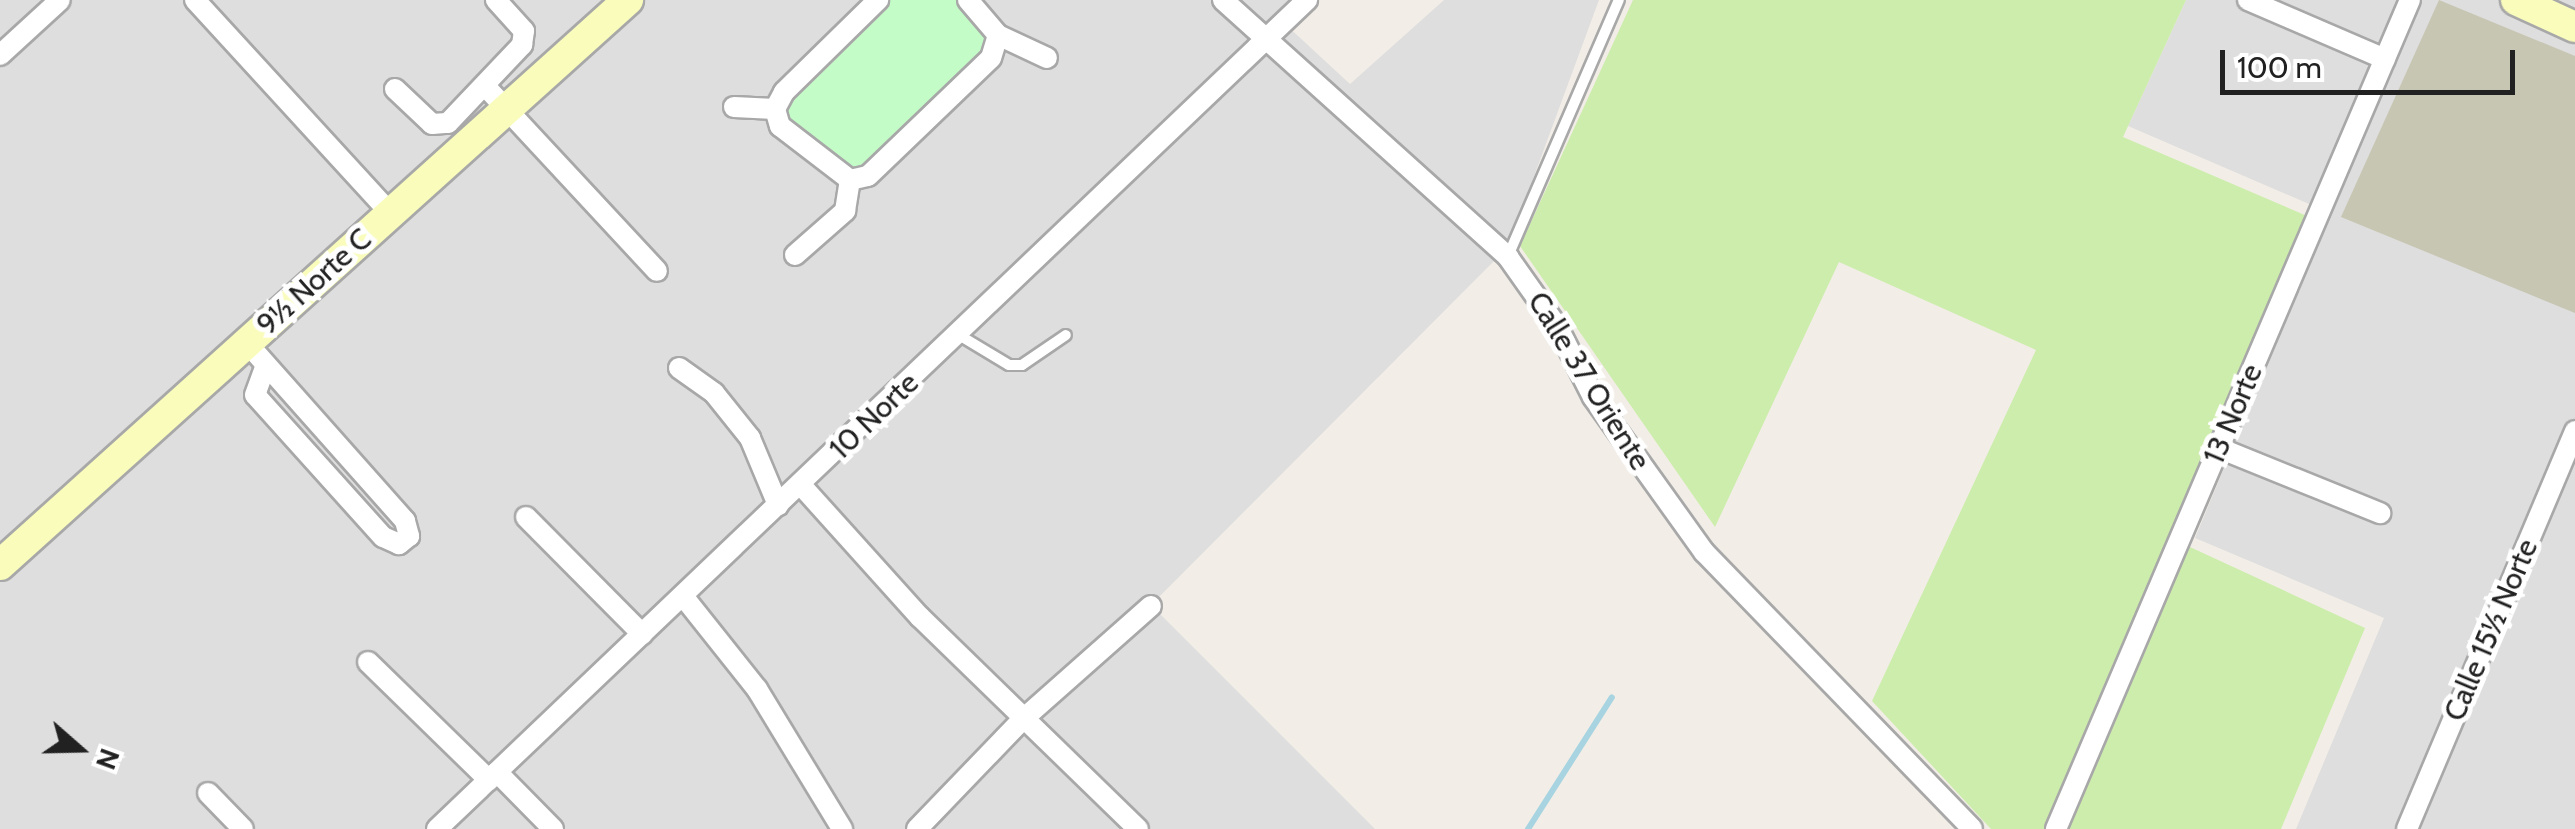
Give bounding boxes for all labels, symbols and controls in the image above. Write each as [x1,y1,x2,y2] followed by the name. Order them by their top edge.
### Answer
[2225,30,2520,92] scale bar
[2237,49,2322,86] text: 100 m
[249,221,379,343] street label: 9½ Norte C
[1520,285,1658,477] street label: Calle 37 Oriente
[2196,359,2270,469] street label: 13 Norte
[822,365,926,467] street label: 10 Norte
[2436,534,2546,726] street label: Calle 15½ Norte
[30,699,130,799] north arrow
[89,744,128,774] text: N

